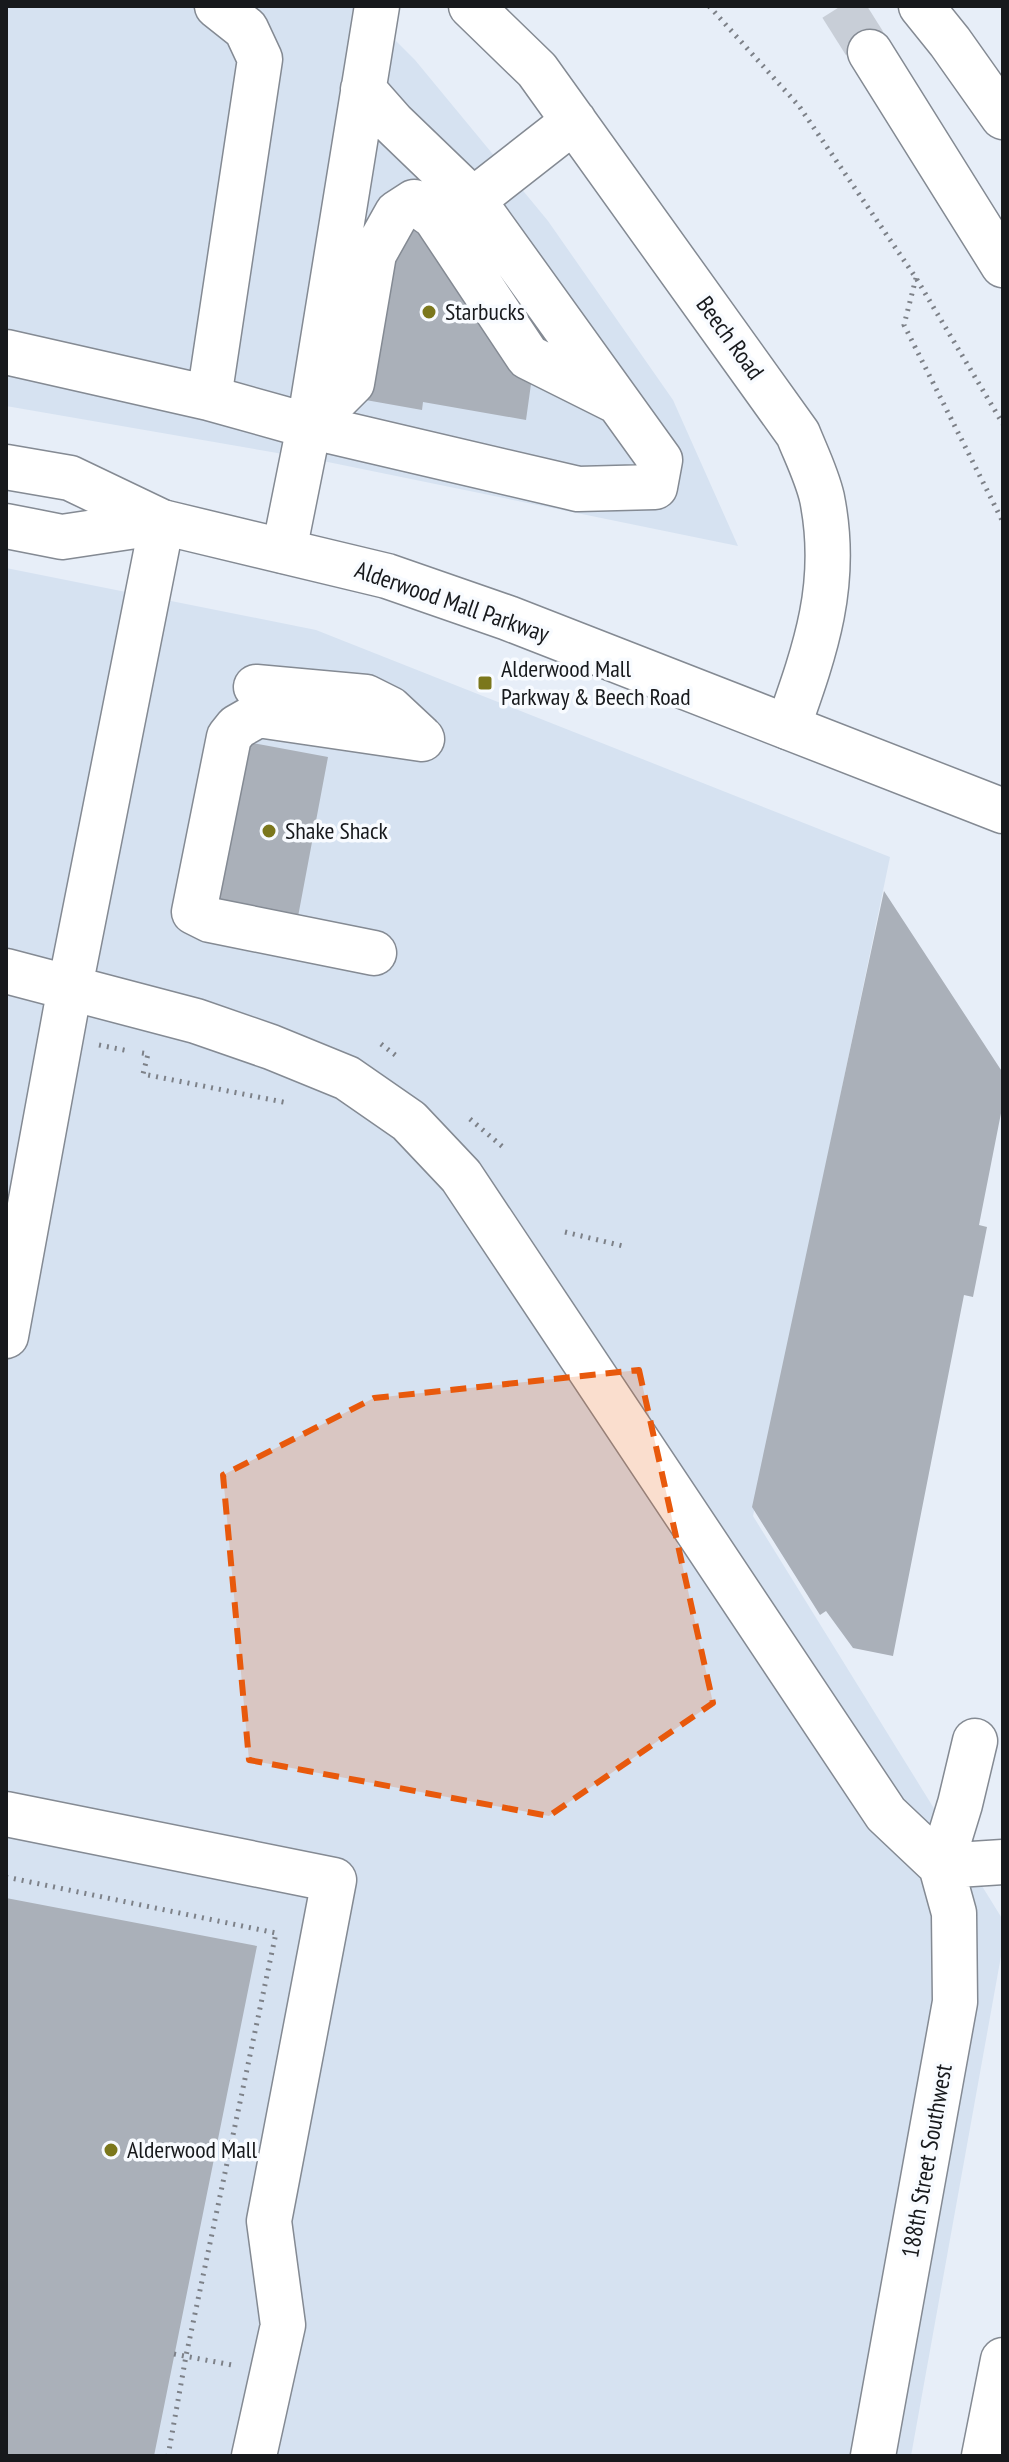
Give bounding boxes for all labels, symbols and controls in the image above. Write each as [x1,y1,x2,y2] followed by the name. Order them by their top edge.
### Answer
[690,290,771,386] street label: Beech Road
[445,296,525,327] place label: Starbucks
[420,303,438,321] marker: Starbucks
[351,554,553,649] street label: Alderwood Mall Parkway
[501,653,691,712] place label: Alderwood Mall Parkway & Beech Road
[476,674,494,692] marker: Alderwood Mall Parkway & Beech Road
[285,815,388,846] place label: Shake Shack
[260,822,278,840] marker: Shake Shack
[894,2061,959,2260] street label: 188th Street Southwest
[127,2134,257,2165] place label: Alderwood Mall
[102,2141,120,2159] marker: Alderwood Mall

